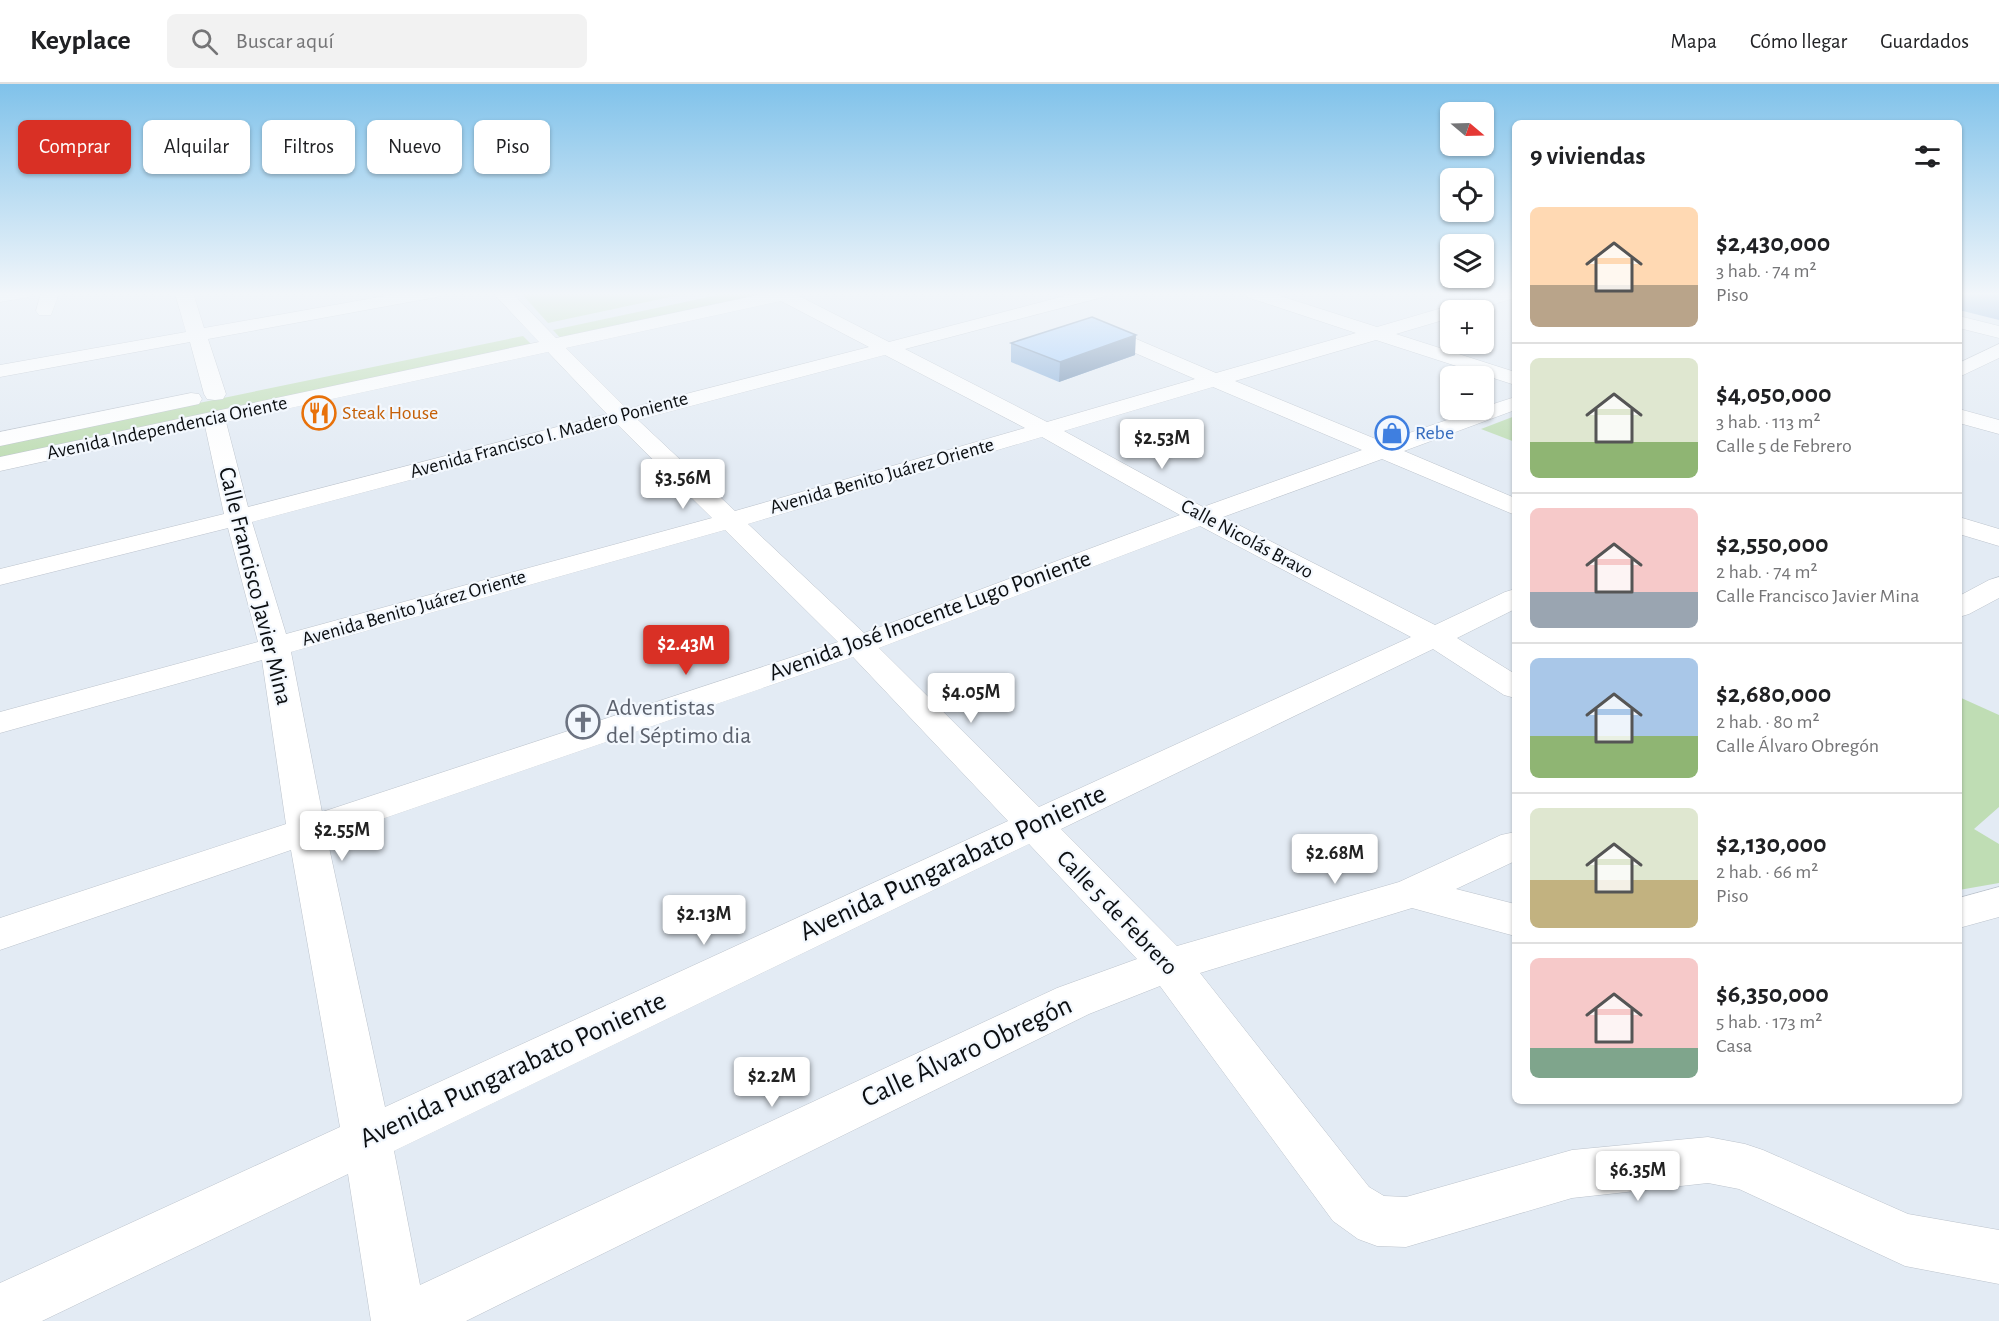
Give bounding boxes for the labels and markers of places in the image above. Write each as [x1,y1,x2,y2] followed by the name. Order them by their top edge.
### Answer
[301,395,337,431] restaurant icon: Steak House
[342,403,438,423] place label: Steak House
[1374,415,1410,451] shop icon: Rebe
[1113,419,1211,470] pin: $2.53M
[1415,423,1454,443] place label: Rebe
[634,459,732,510] pin: $3.56M
[637,625,735,676] pin: $2.43M
[922,673,1020,724] pin: $4.05M
[606,696,751,748] place label: Adventistas del Séptimo dia
[565,704,601,740] church icon: Adventistas del Séptimo dia
[293,811,391,862] pin: $2.55M
[1286,834,1384,885] pin: $2.68M
[655,895,753,946] pin: $2.13M
[730,1057,814,1108] pin: $2.2M
[1589,1151,1687,1202] pin: $6.35M

